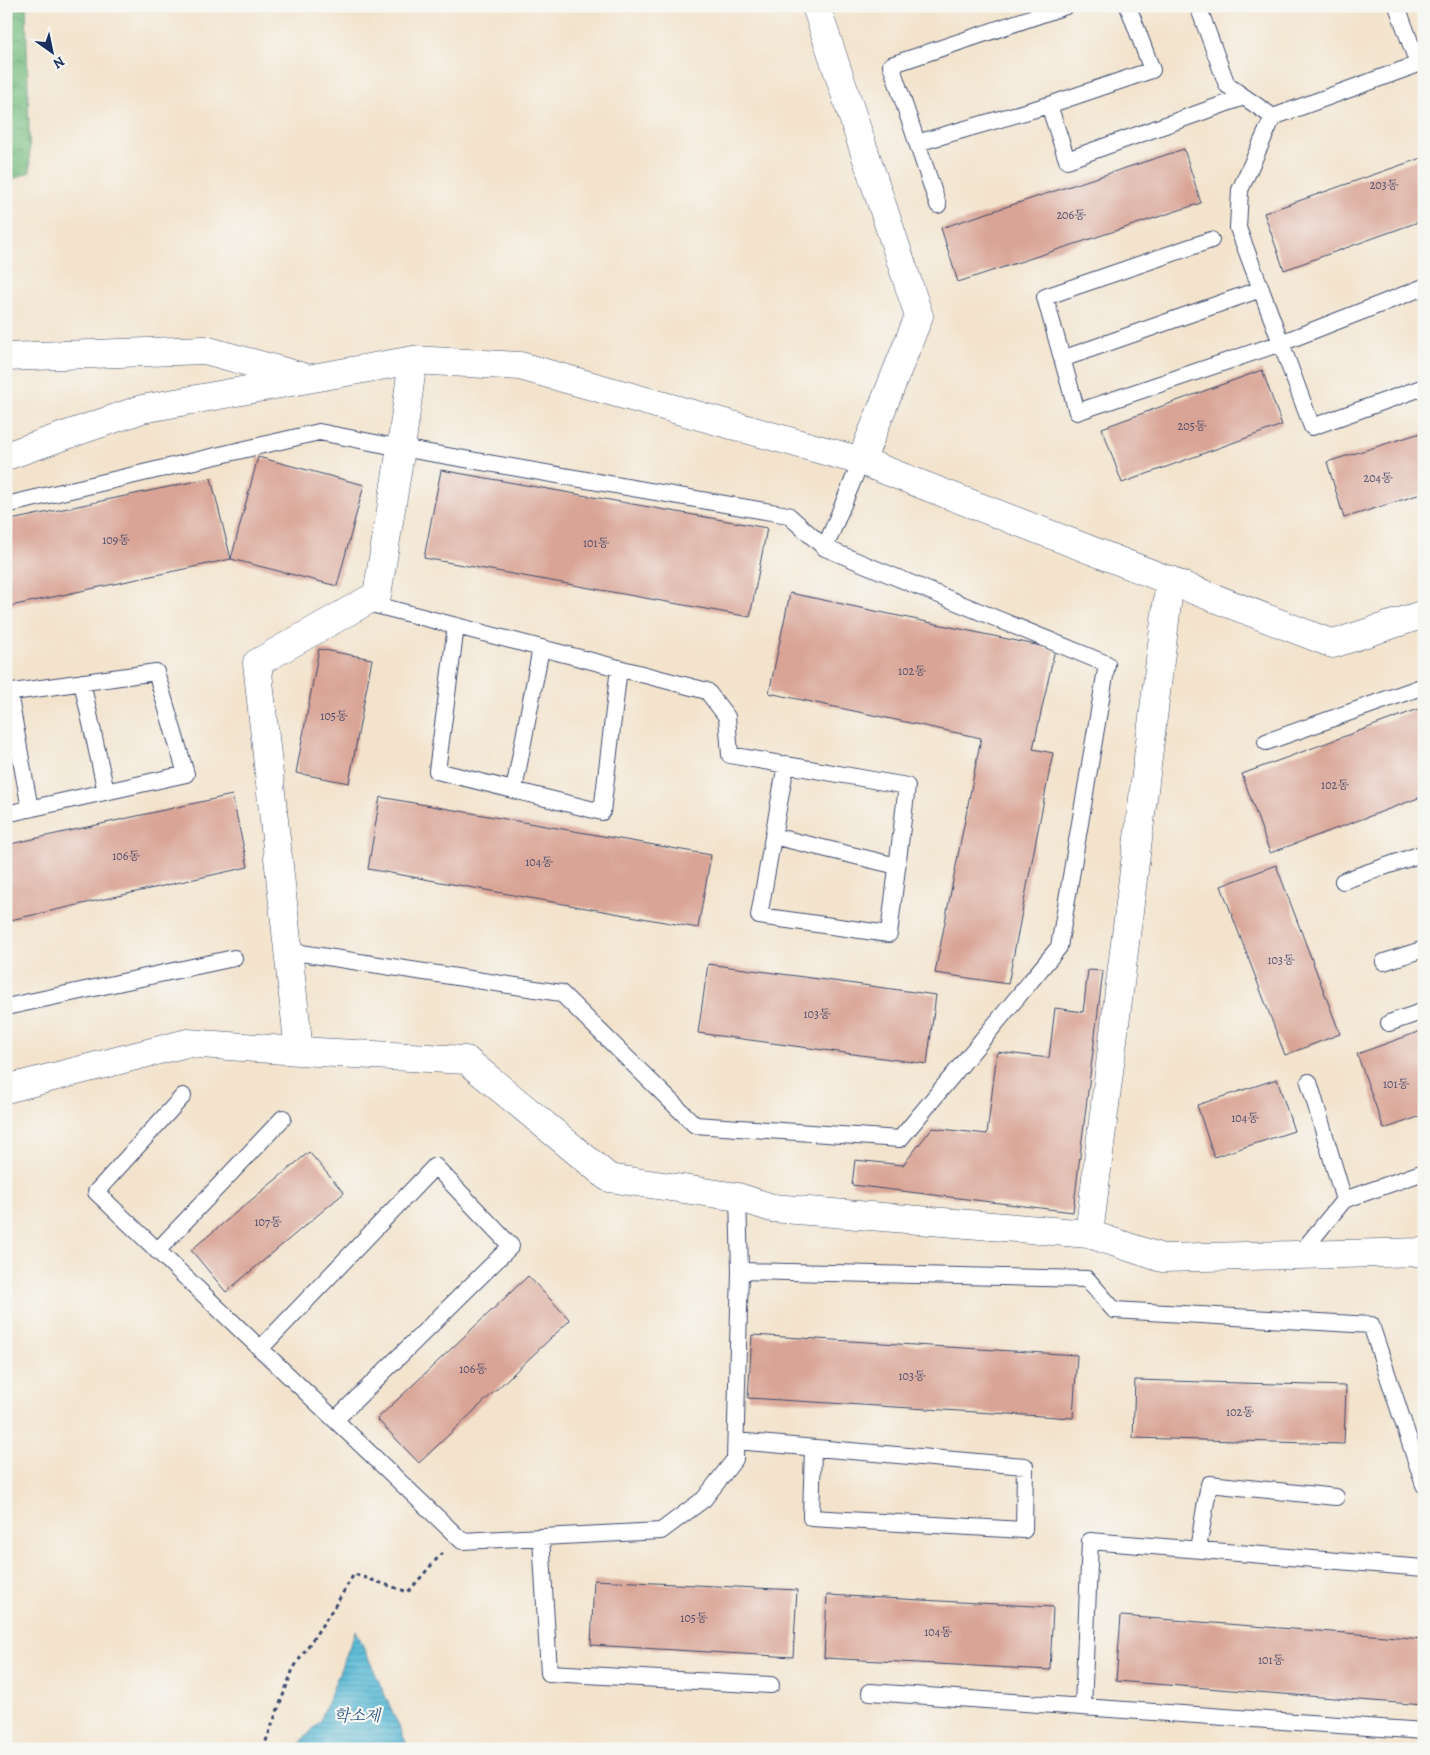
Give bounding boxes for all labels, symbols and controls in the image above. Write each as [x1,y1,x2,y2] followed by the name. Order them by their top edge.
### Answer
[28,28,78,78] north arrow
[49,52,68,73] text: N
[1370,177,1399,193] house number: 203동
[1056,207,1086,223] house number: 206동
[1178,418,1207,434] house number: 205동
[1363,470,1393,486] house number: 204동
[102,532,130,548] house number: 109동
[583,535,610,551] house number: 101동
[898,663,926,679] house number: 102동
[320,708,348,724] house number: 105동
[1321,777,1349,793] house number: 102동
[112,848,140,864] house number: 106동
[525,854,553,870] house number: 104동
[1267,952,1295,968] house number: 103동
[803,1006,831,1022] house number: 103동
[1383,1076,1410,1092] house number: 101동
[1231,1110,1259,1126] house number: 104동
[254,1214,282,1230] house number: 107동
[459,1361,487,1377] house number: 106동
[898,1368,926,1384] house number: 103동
[1226,1404,1254,1420] house number: 102동
[680,1610,708,1626] house number: 105동
[924,1624,952,1640] house number: 104동
[1258,1652,1285,1668] house number: 101동
[334,1705,382,1727] water label: 학소제

